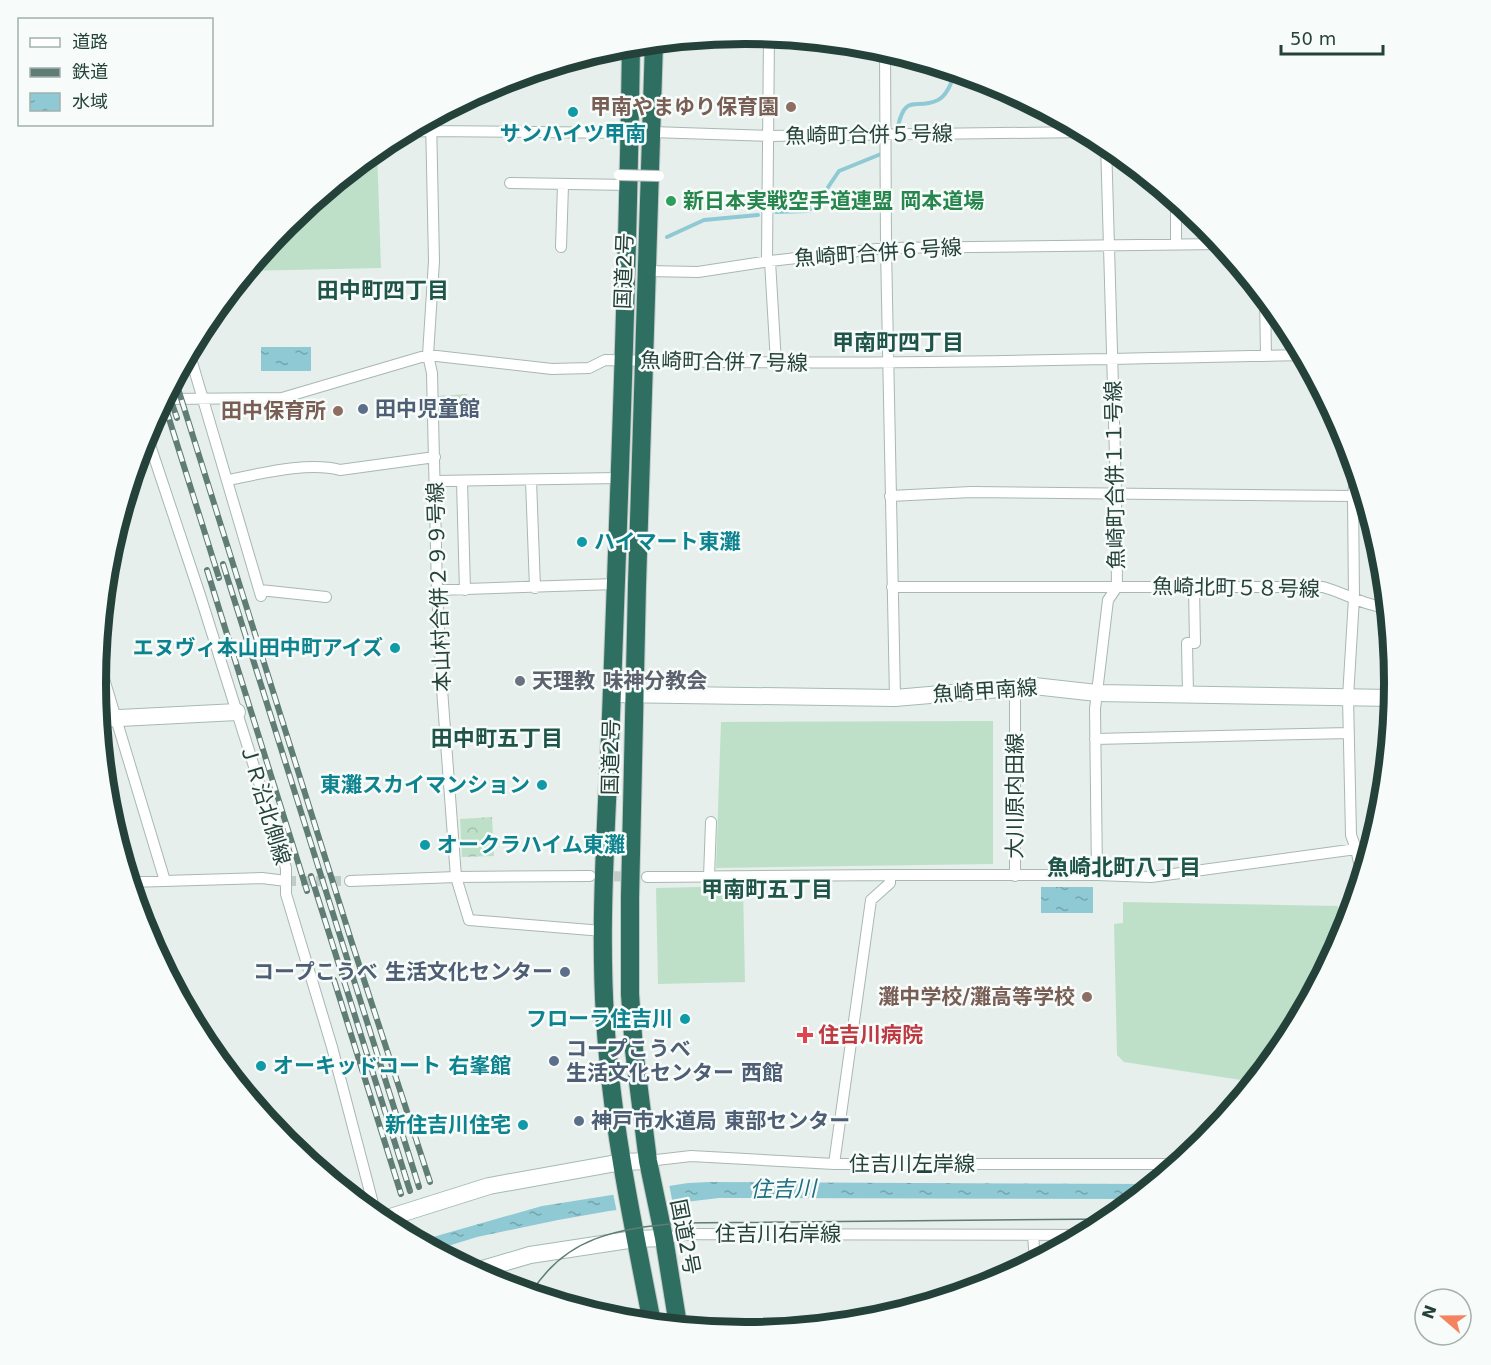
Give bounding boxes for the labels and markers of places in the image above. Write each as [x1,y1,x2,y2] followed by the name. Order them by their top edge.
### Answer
[590,95,779,119] place label: 甲南やまゆり保育園
[784,100,798,114] marker: 甲南やまゆり保育園
[566,105,580,119] marker: サンハイツ甲南
[500,122,646,146] place label: サンハイツ甲南
[683,189,984,213] place label: 新日本実戦空手道連盟 岡本道場
[664,194,678,208] marker: 新日本実戦空手道連盟 岡本道場
[375,397,480,421] place label: 田中児童館
[221,399,326,423] place label: 田中保育所
[356,402,370,416] marker: 田中児童館
[331,404,345,418] marker: 田中保育所
[594,530,741,554] place label: ハイマート東灘
[575,535,589,549] marker: ハイマート東灘
[133,636,383,660] place label: エヌヴィ本山田中町アイズ
[388,641,402,655] marker: エヌヴィ本山田中町アイズ
[532,669,707,693] place label: 天理教 味神分教会
[513,674,527,688] marker: 天理教 味神分教会
[320,773,530,797] place label: 東灘スカイマンション
[535,778,549,792] marker: 東灘スカイマンション
[437,833,625,857] place label: オークラハイム東灘
[418,838,432,852] marker: オークラハイム東灘
[253,960,553,984] place label: コープこうべ 生活文化センター
[558,965,572,979] marker: コープこうべ 生活文化センター
[878,985,1075,1009] place label: 灘中学校/灘高等学校
[1080,990,1094,1004] marker: 灘中学校/灘高等学校
[526,1007,673,1031] place label: フローラ住吉川
[678,1012,692,1026] marker: フローラ住吉川
[818,1023,923,1047] place label: 住吉川病院
[796,1026,814,1044] marker: 住吉川病院
[566,1037,783,1085] place label: コープこうべ 生活文化センター 西館
[273,1054,511,1078] place label: オーキッドコート 右峯館
[547,1054,561,1068] marker: コープこうべ 生活文化センター 西館
[254,1059,268,1073] marker: オーキッドコート 右峯館
[591,1109,850,1133] place label: 神戸市水道局 東部センター
[385,1113,511,1137] place label: 新住吉川住宅
[572,1114,586,1128] marker: 神戸市水道局 東部センター
[516,1118,530,1132] marker: 新住吉川住宅

